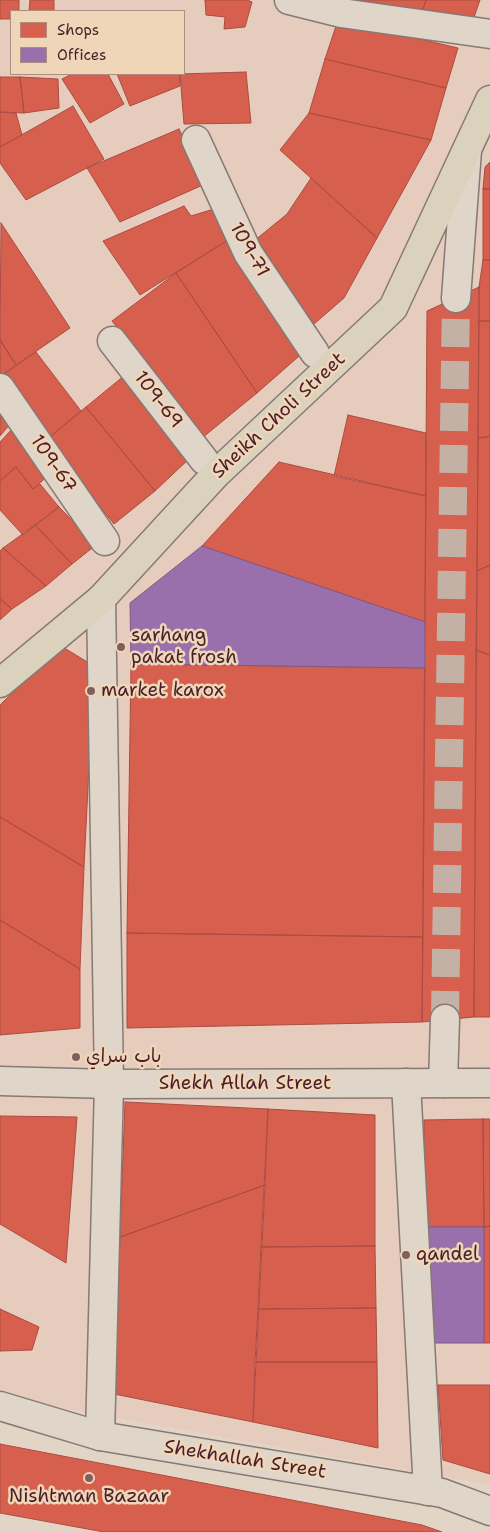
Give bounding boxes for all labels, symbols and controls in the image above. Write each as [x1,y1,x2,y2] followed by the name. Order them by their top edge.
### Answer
[10,10,185,75] legend
[57,20,99,40] text: Shops
[57,45,106,65] text: Offices
[224,219,274,281] street label: 109-71
[207,348,351,484] street label: Sheikh Choli Street
[129,367,187,433] street label: 109-69
[25,431,81,497] street label: 109-67
[131,625,237,669] place label: sarhang pakat frosh
[115,641,127,653] marker: sarhang pakat frosh
[101,680,224,702] place label: market karox
[85,685,97,697] marker: market karox
[86,1046,162,1068] place label: باب سراي
[70,1051,82,1063] marker: باب سراي
[159,1073,331,1095] street label: Shekh Allah Street
[416,1244,479,1266] place label: qandel
[400,1249,412,1261] marker: qandel
[162,1436,328,1484] street label: Shekhallah Street
[83,1472,95,1484] marker: Nishtman Bazaar
[9,1486,169,1508] place label: Nishtman Bazaar

